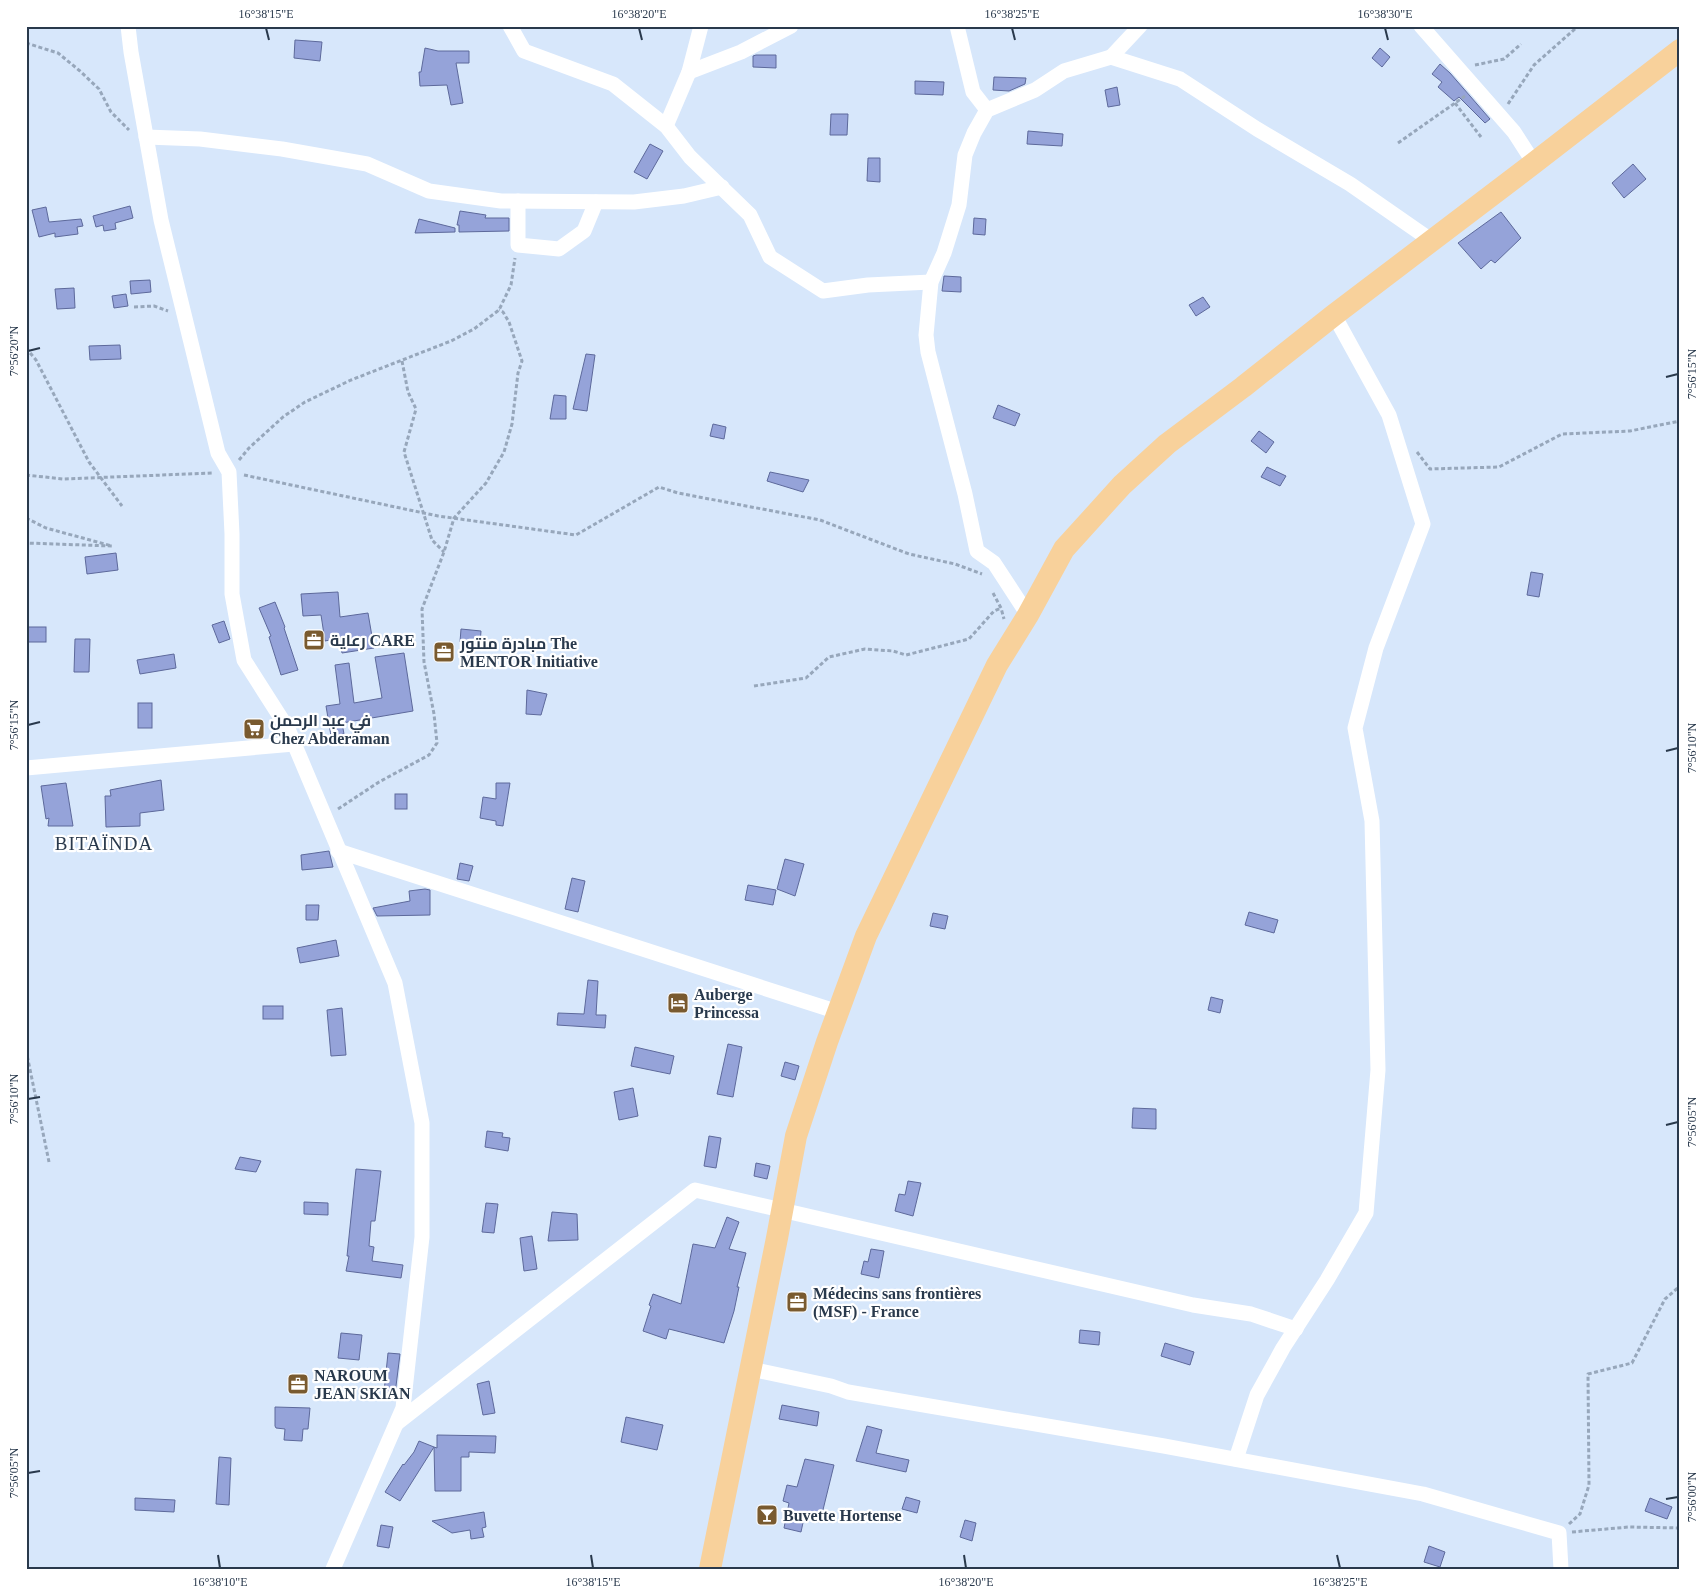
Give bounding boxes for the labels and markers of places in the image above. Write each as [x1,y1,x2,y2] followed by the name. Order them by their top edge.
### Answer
[302,628,326,652] office icon: رعاية CARE
[330,632,415,650] place label: رعاية CARE
[459,635,598,670] place label: مبادرة منتور The MENTOR Initiative
[432,640,456,664] office icon: مبادرة منتور The MENTOR Initiative
[270,712,390,747] place label: في عبد الرحمن Chez Abderaman
[242,717,266,741] supermarket icon: في عبد الرحمن Chez Abderaman
[694,986,759,1021] place label: Auberge Princessa
[666,991,690,1015] hotel icon: Auberge Princessa
[813,1285,981,1321] place label: Médecins sans frontières (MSF) - France
[785,1290,809,1314] office icon: Médecins sans frontières (MSF) - France
[314,1367,411,1402] place label: NAROUM JEAN SKIAN
[286,1372,310,1396] office icon: NAROUM JEAN SKIAN
[755,1503,779,1527] bar icon: Buvette Hortense
[783,1507,902,1524] place label: Buvette Hortense

